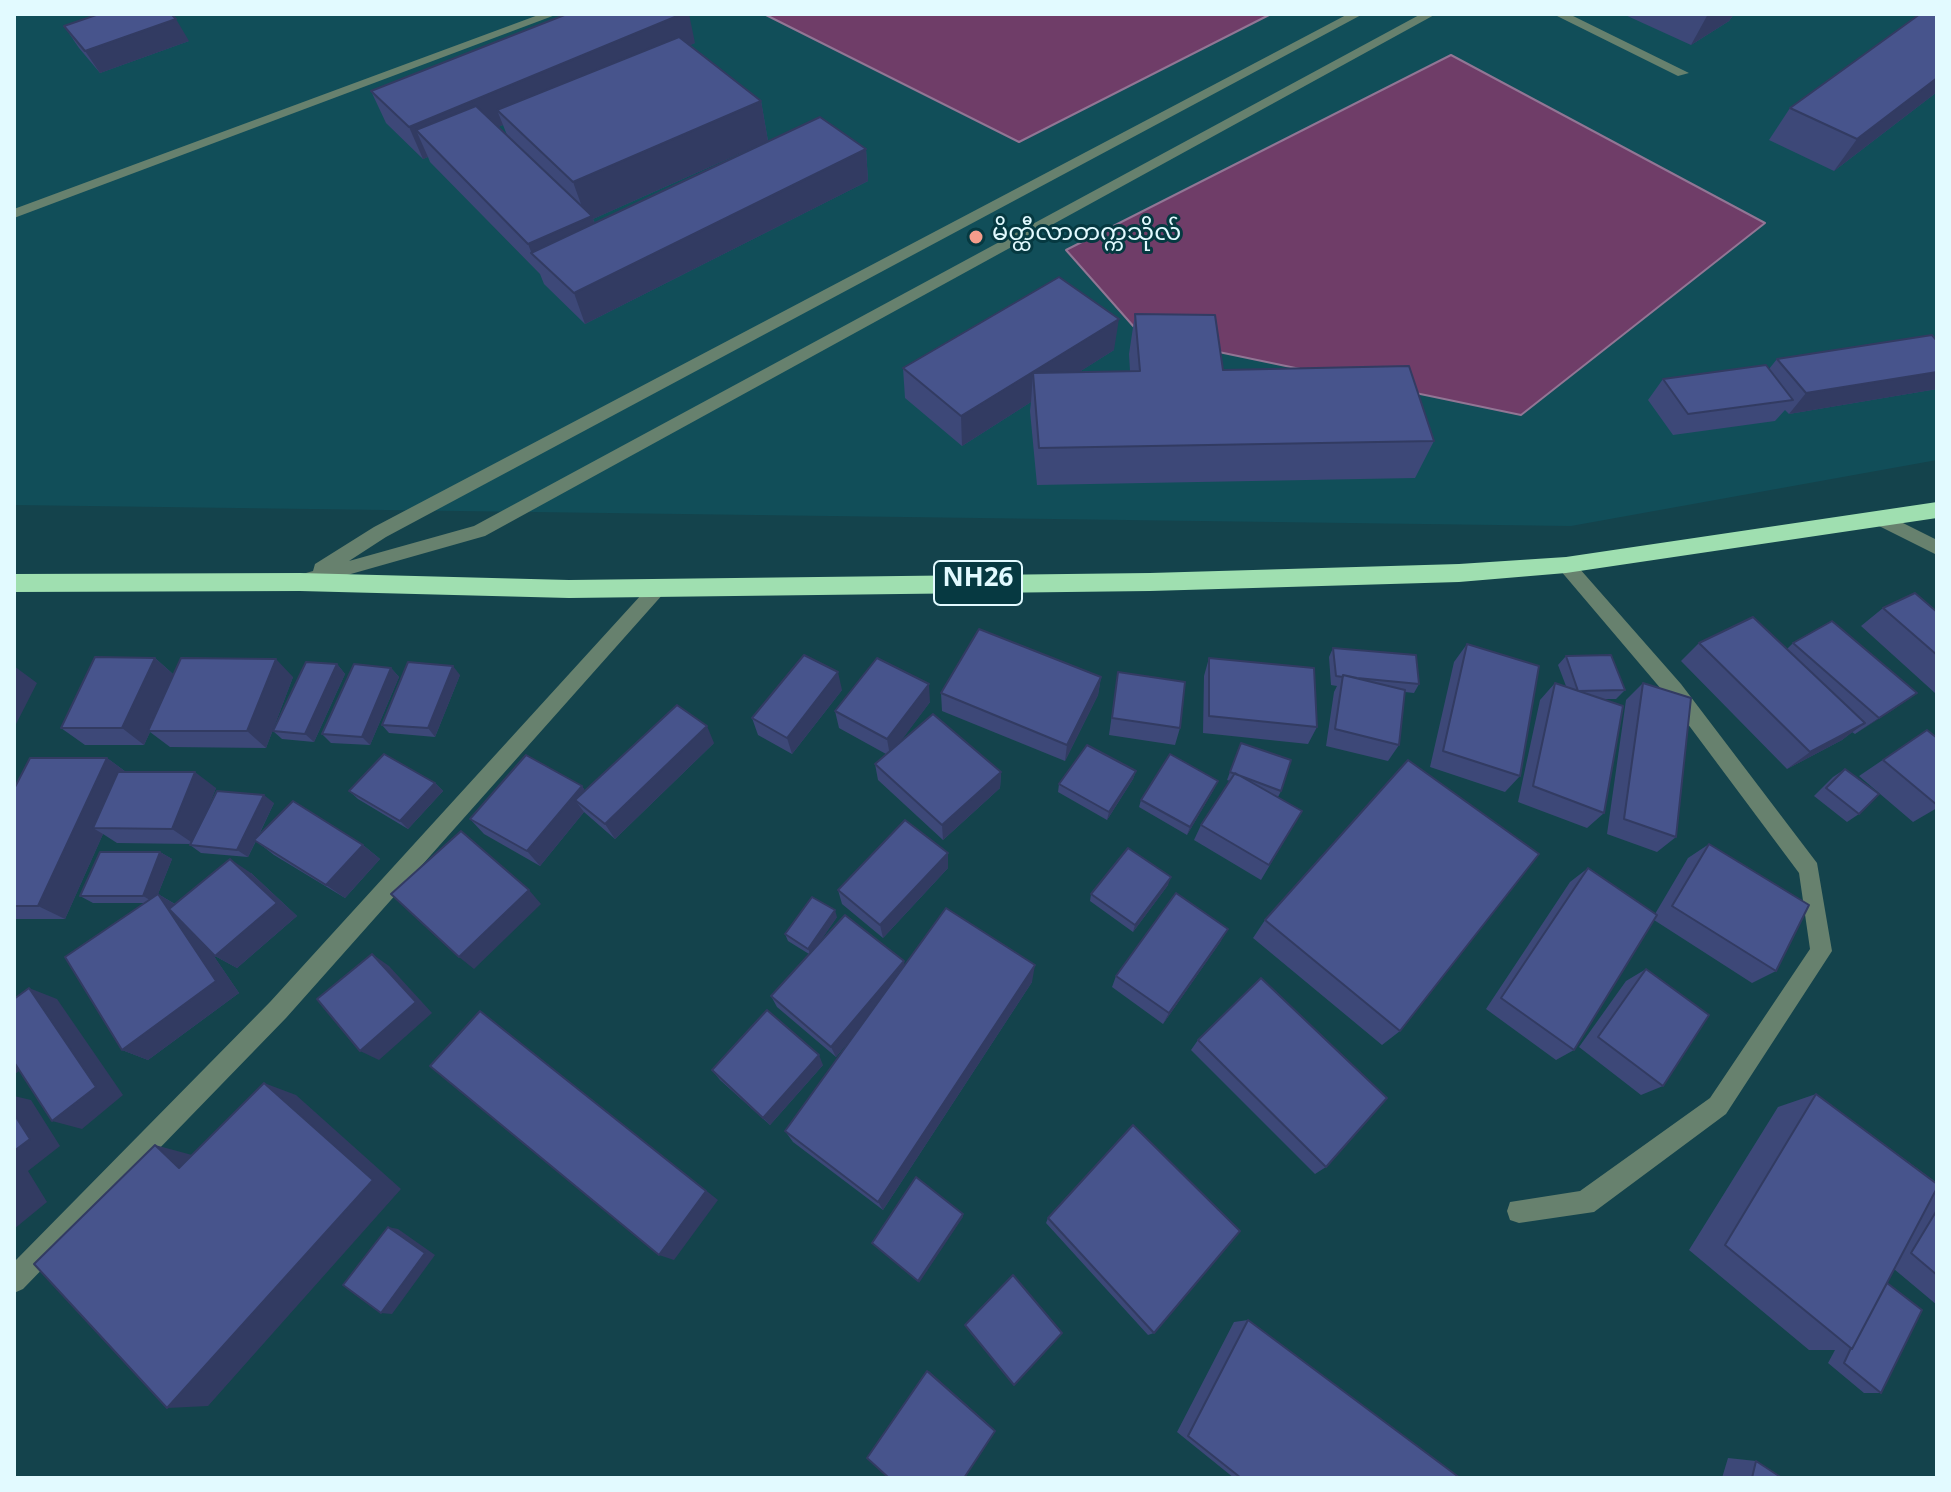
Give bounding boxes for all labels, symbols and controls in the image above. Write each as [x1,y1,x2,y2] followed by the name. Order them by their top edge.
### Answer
[992,223,1181,251] place label: မိတ္ထီလာတက္ကသိုလ်
[967,228,985,246] marker: မိတ္ထီလာတက္ကသိုလ်
[934,561,1022,605] road number: NH26

